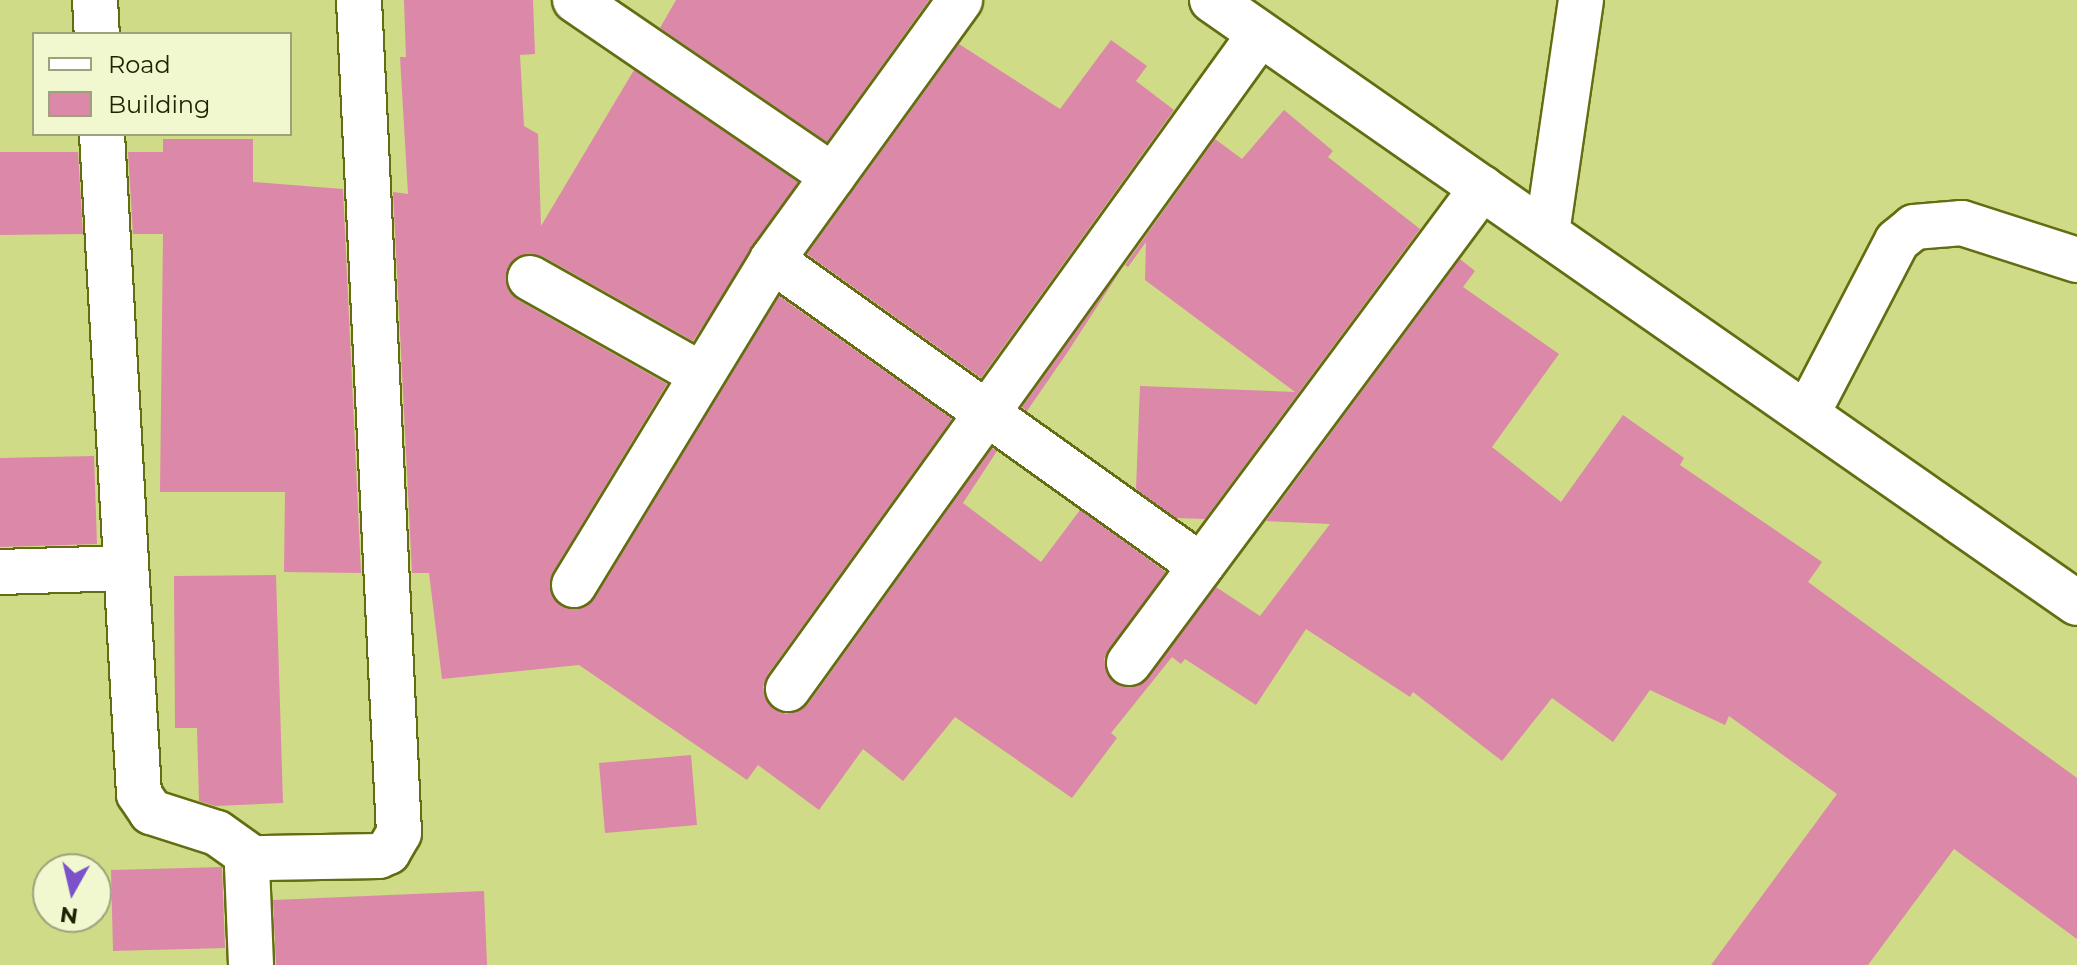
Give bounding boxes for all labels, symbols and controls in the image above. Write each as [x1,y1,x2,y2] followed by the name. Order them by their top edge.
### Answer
[32,32,292,136] legend
[108,50,171,79] text: Road
[108,90,211,119] text: Building
[32,853,112,933] north arrow
[58,901,80,930] text: N

